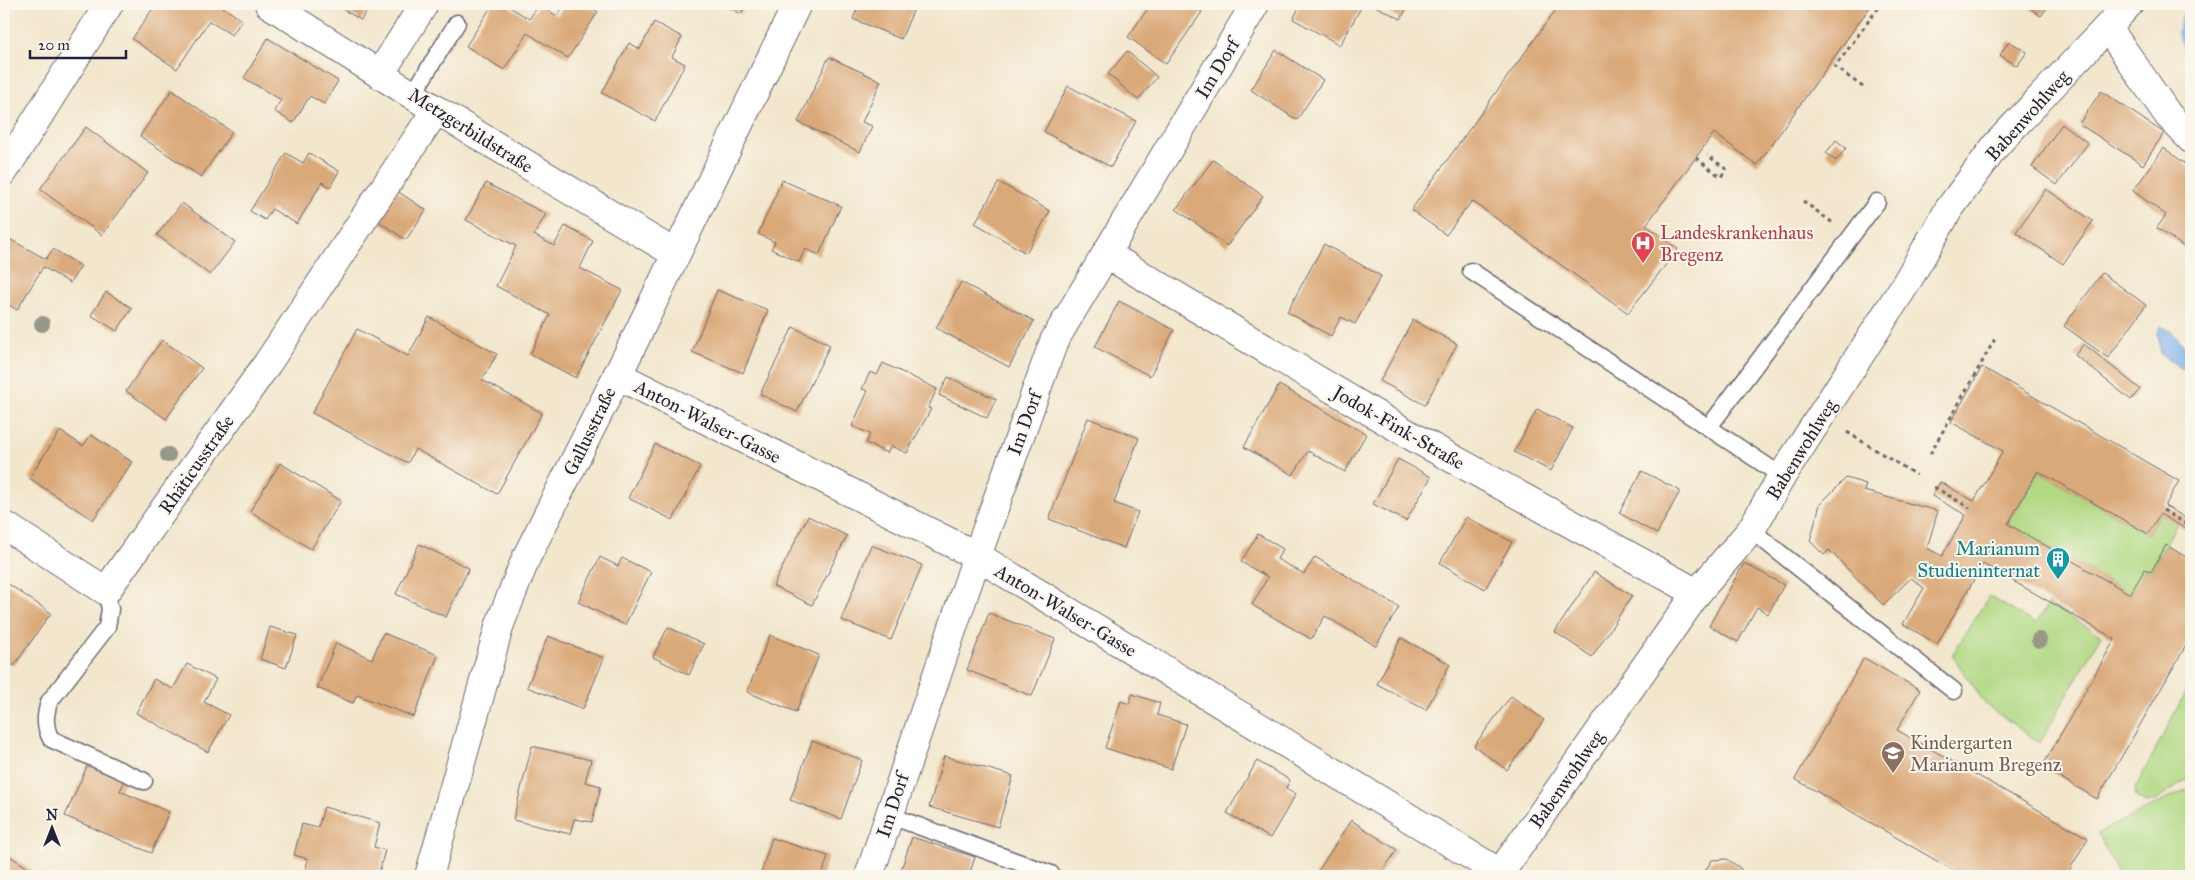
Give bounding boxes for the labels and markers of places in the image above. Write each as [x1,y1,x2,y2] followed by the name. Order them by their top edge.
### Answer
[1660,221,1813,267] place label: Landeskrankenhaus Bregenz
[1630,230,1656,264] hospital icon: Landeskrankenhaus Bregenz
[1917,537,2040,582] place label: Marianum Studieninternat
[2045,546,2071,580] building icon: Marianum Studieninternat
[1910,731,2062,777] place label: Kindergarten Marianum Bregenz
[1880,740,1906,774] school or university icon: Kindergarten Marianum Bregenz

